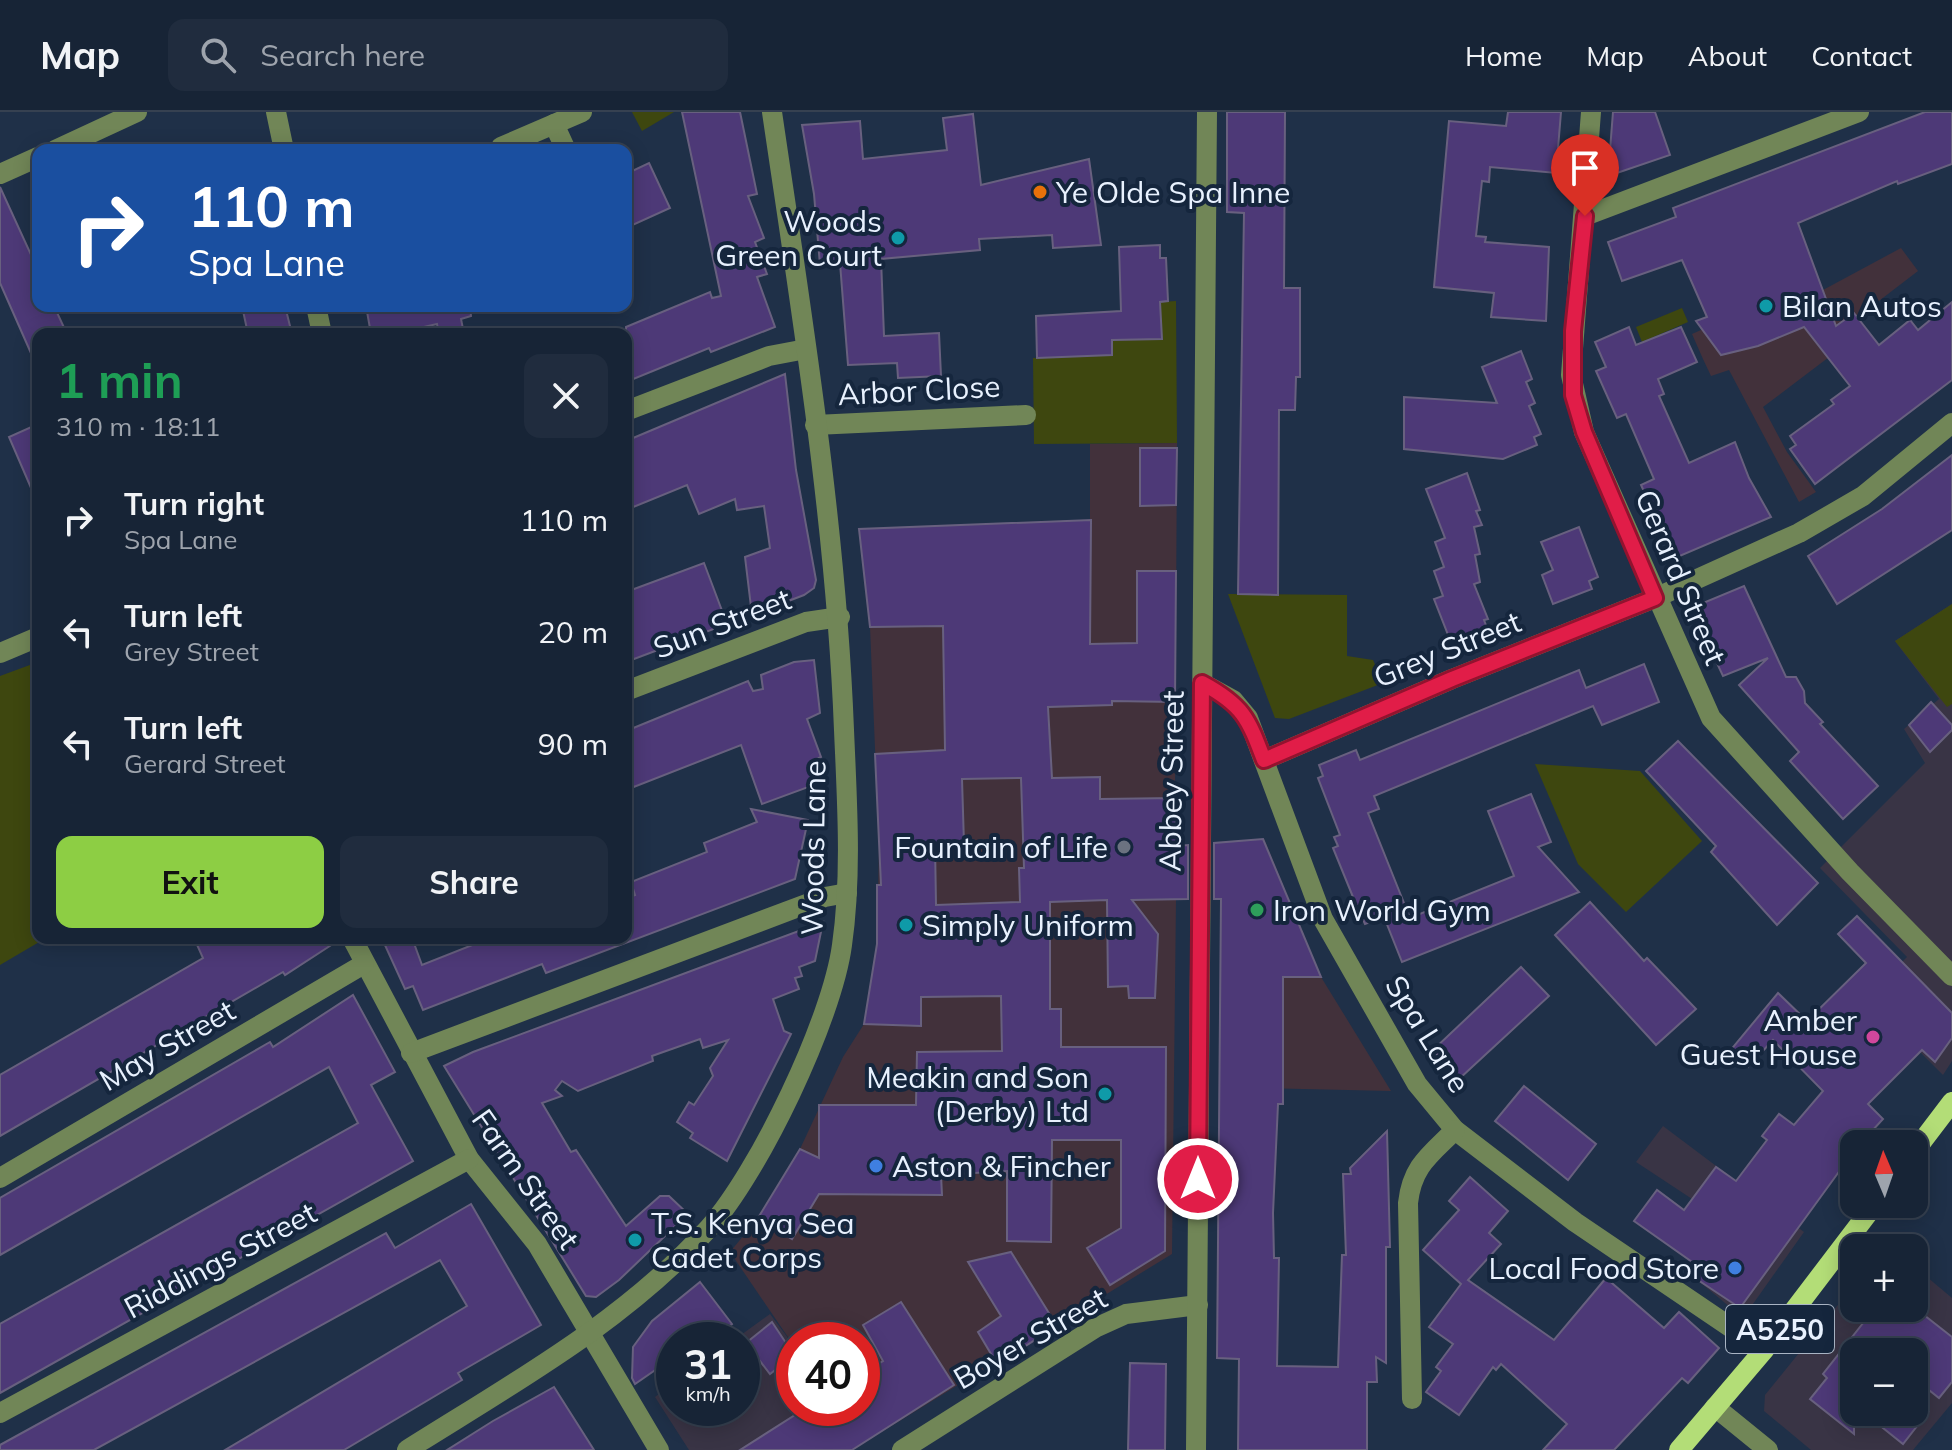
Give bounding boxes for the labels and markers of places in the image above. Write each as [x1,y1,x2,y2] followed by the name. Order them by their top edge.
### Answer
[1551,134,1619,216] pin
[1055,173,1290,211] place label: Ye Olde Spa Inne
[1031,183,1049,201] marker: Ye Olde Spa Inne
[715,202,882,274] place label: Woods Green Court
[889,229,907,247] marker: Woods Green Court
[1782,287,1942,325] place label: Bilan Autos
[1757,297,1775,315] marker: Bilan Autos
[894,828,1108,866] place label: Fountain of Life
[1115,838,1133,856] marker: Fountain of Life
[1273,891,1491,929] place label: Iron World Gym
[1248,901,1266,919] marker: Iron World Gym
[922,906,1134,944] place label: Simply Uniform
[897,916,915,934] marker: Simply Uniform
[1680,1001,1857,1073] place label: Amber Guest House
[1864,1028,1882,1046] marker: Amber Guest House
[866,1058,1089,1130] place label: Meakin and Son (Derby) Ltd
[1096,1085,1114,1103] marker: Meakin and Son (Derby) Ltd
[892,1147,1111,1185] place label: Aston & Fincher
[867,1157,885,1175] marker: Aston & Fincher
[651,1204,854,1276] place label: T.S. Kenya Sea Cadet Corps
[626,1231,644,1249] marker: T.S. Kenya Sea Cadet Corps
[1488,1249,1719,1287] place label: Local Food Store
[1726,1259,1744,1277] marker: Local Food Store

